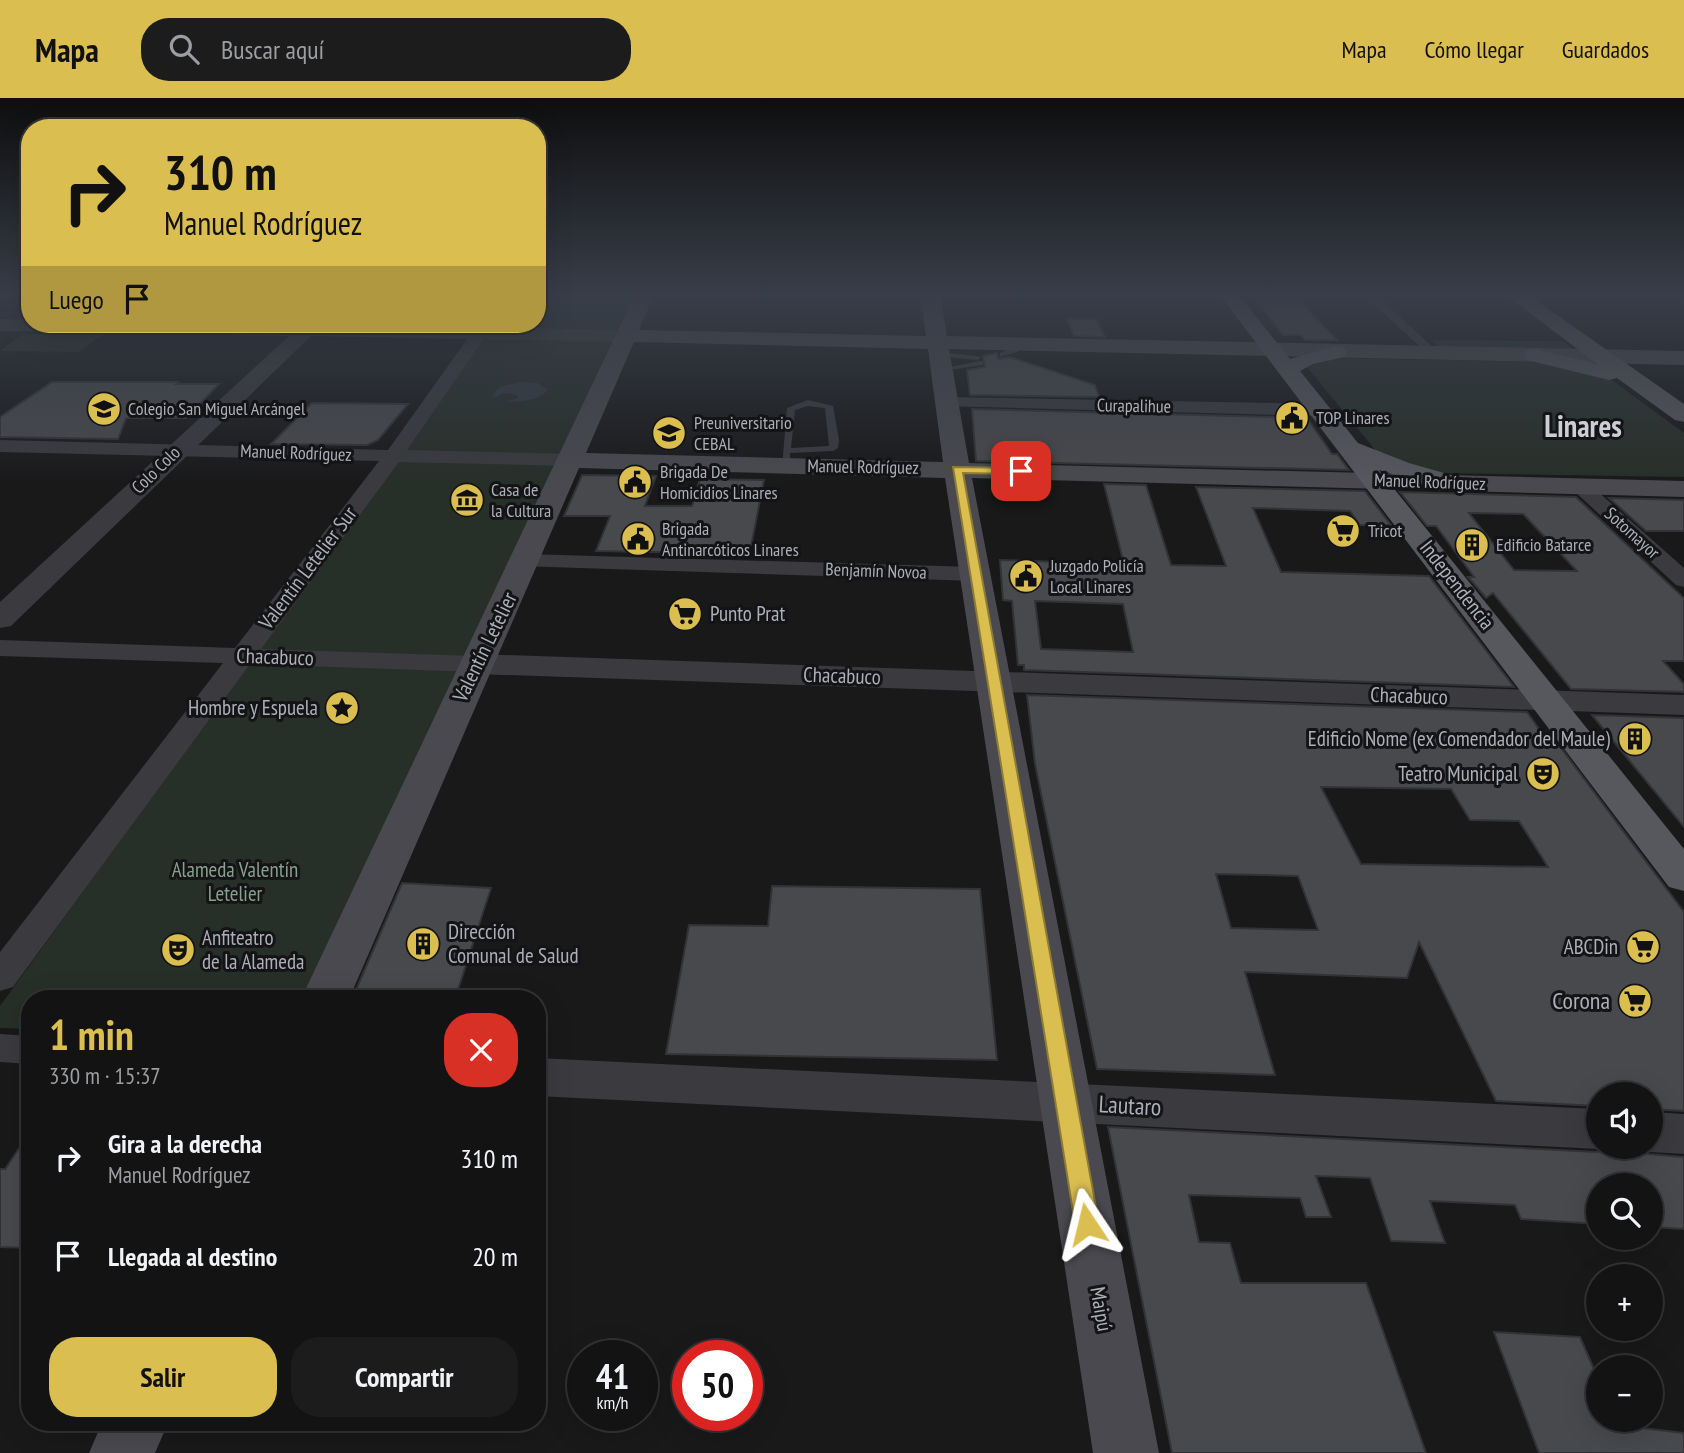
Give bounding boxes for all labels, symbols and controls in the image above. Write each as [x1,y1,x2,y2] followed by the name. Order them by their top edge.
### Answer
[141,18,631,81] search box
[35,28,99,71] text: Mapa
[165,30,203,68] icon: search
[221,33,324,66] text: Buscar aquí
[1342,34,1387,65] text: Mapa
[1425,34,1524,65] text: Cómo llegar
[1562,34,1649,65] text: Guardados
[164,140,277,204] text: 310 m
[49,147,140,238] icon: right
[164,202,362,244] text: Manuel Rodríguez
[118,280,156,318] icon: arrive
[49,283,104,316] text: Luego
[85,390,123,428] school or university icon: Colegio San Miguel Arcángel
[1097,393,1171,418] street label: Curapalihue
[128,397,306,420] place label: Colegio San Miguel Arcángel
[1273,399,1311,437] public building icon: TOP Linares
[1316,406,1390,429] place label: TOP Linares
[1544,406,1622,445] district label: Linares
[694,411,792,455] place label: Preuniversitario CEBAL
[650,414,688,452] school or university icon: Preuniversitario CEBAL
[240,439,352,466] street label: Manuel Rodríguez
[127,441,185,498] street label: Colo Colo
[991,441,1051,501] pin
[1002,452,1040,490] icon: arrive
[807,454,919,479] street label: Manuel Rodríguez
[660,460,778,504] place label: Brigada De Homicidios Linares
[616,463,654,501] public building icon: Brigada De Homicidios Linares
[1374,468,1486,495] street label: Manuel Rodríguez
[491,478,551,522] place label: Casa de la Cultura
[448,481,486,519] museum icon: Casa de la Cultura
[252,501,363,635] street label: Valentín Letelier Sur
[1600,502,1665,563] street label: Sotomayor
[1324,512,1362,550] supermarket icon: Tricot
[662,517,799,561] place label: Brigada Antinarcóticos Linares
[1368,519,1402,542] place label: Tricot
[619,520,657,558] public building icon: Brigada Antinarcóticos Linares
[1453,526,1491,564] building icon: Edificio Batarce
[1496,533,1592,556] place label: Edificio Batarce
[1414,534,1501,635] street label: Independencia
[1049,554,1144,598] place label: Juzgado Policía Local Linares
[825,557,927,584] street label: Benjamín Novoa
[1007,557,1045,595] public building icon: Juzgado Policía Local Linares
[446,587,523,707] street label: Valentín Letelier
[666,595,704,633] supermarket icon: Punto Prat
[710,600,785,627] place label: Punto Prat
[236,642,314,671] street label: Chacabuco
[803,661,881,690] street label: Chacabuco
[1370,681,1448,710] street label: Chacabuco
[323,689,361,727] place icon: Hombre y Espuela
[188,694,318,721] place label: Hombre y Espuela
[1616,720,1654,758] building icon: Edificio Nome (ex Comendador del Maule)
[1308,725,1610,752] place label: Edificio Nome (ex Comendador del Maule)
[1524,755,1562,793] theatre icon: Teatro Municipal
[1398,760,1518,787] place label: Teatro Municipal
[172,856,298,907] park label: Alameda Valentín Letelier
[448,918,579,969] place label: Dirección Comunal de Salud
[202,924,304,975] place label: Anfiteatro de la Alameda
[404,925,442,963] building icon: Dirección Comunal de Salud
[1624,928,1662,966] supermarket icon: ABCDin
[159,931,197,969] theatre icon: Anfiteatro de la Alameda
[1564,933,1618,960] place label: ABCDin
[1616,982,1654,1020] supermarket icon: Corona
[1552,985,1610,1016] place label: Corona
[49,1007,134,1062] text: 1 min
[444,1013,518,1087] button: close
[49,1061,161,1090] text: 330 m · 15:37
[1586,1082,1663,1432] map controls
[1586,1082,1663,1159] button: sound
[1098,1088,1162,1123] street label: Lautaro
[108,1127,262,1160] text: Gira a la derecha
[49,1139,87,1177] icon: right
[460,1142,518,1175] text: 310 m
[108,1160,251,1189] text: Manuel Rodríguez
[1586,1173,1663,1250] button: search
[1050,1187,1124,1261] position arrow
[49,1237,87,1275] icon: arrive
[108,1240,277,1273] text: Llegada al destino
[472,1240,518,1273] text: 20 m
[1586,1264,1663,1341] button: +
[1084,1285,1119,1333] street label: Maipú
[49,1337,277,1417] button: Salir
[291,1337,518,1417] button: Compartir
[672,1340,763,1431] speed limit sign: 50
[596,1353,629,1399] text: 41
[1586,1355,1663,1432] button: −
[597,1391,628,1414] text: km/h

